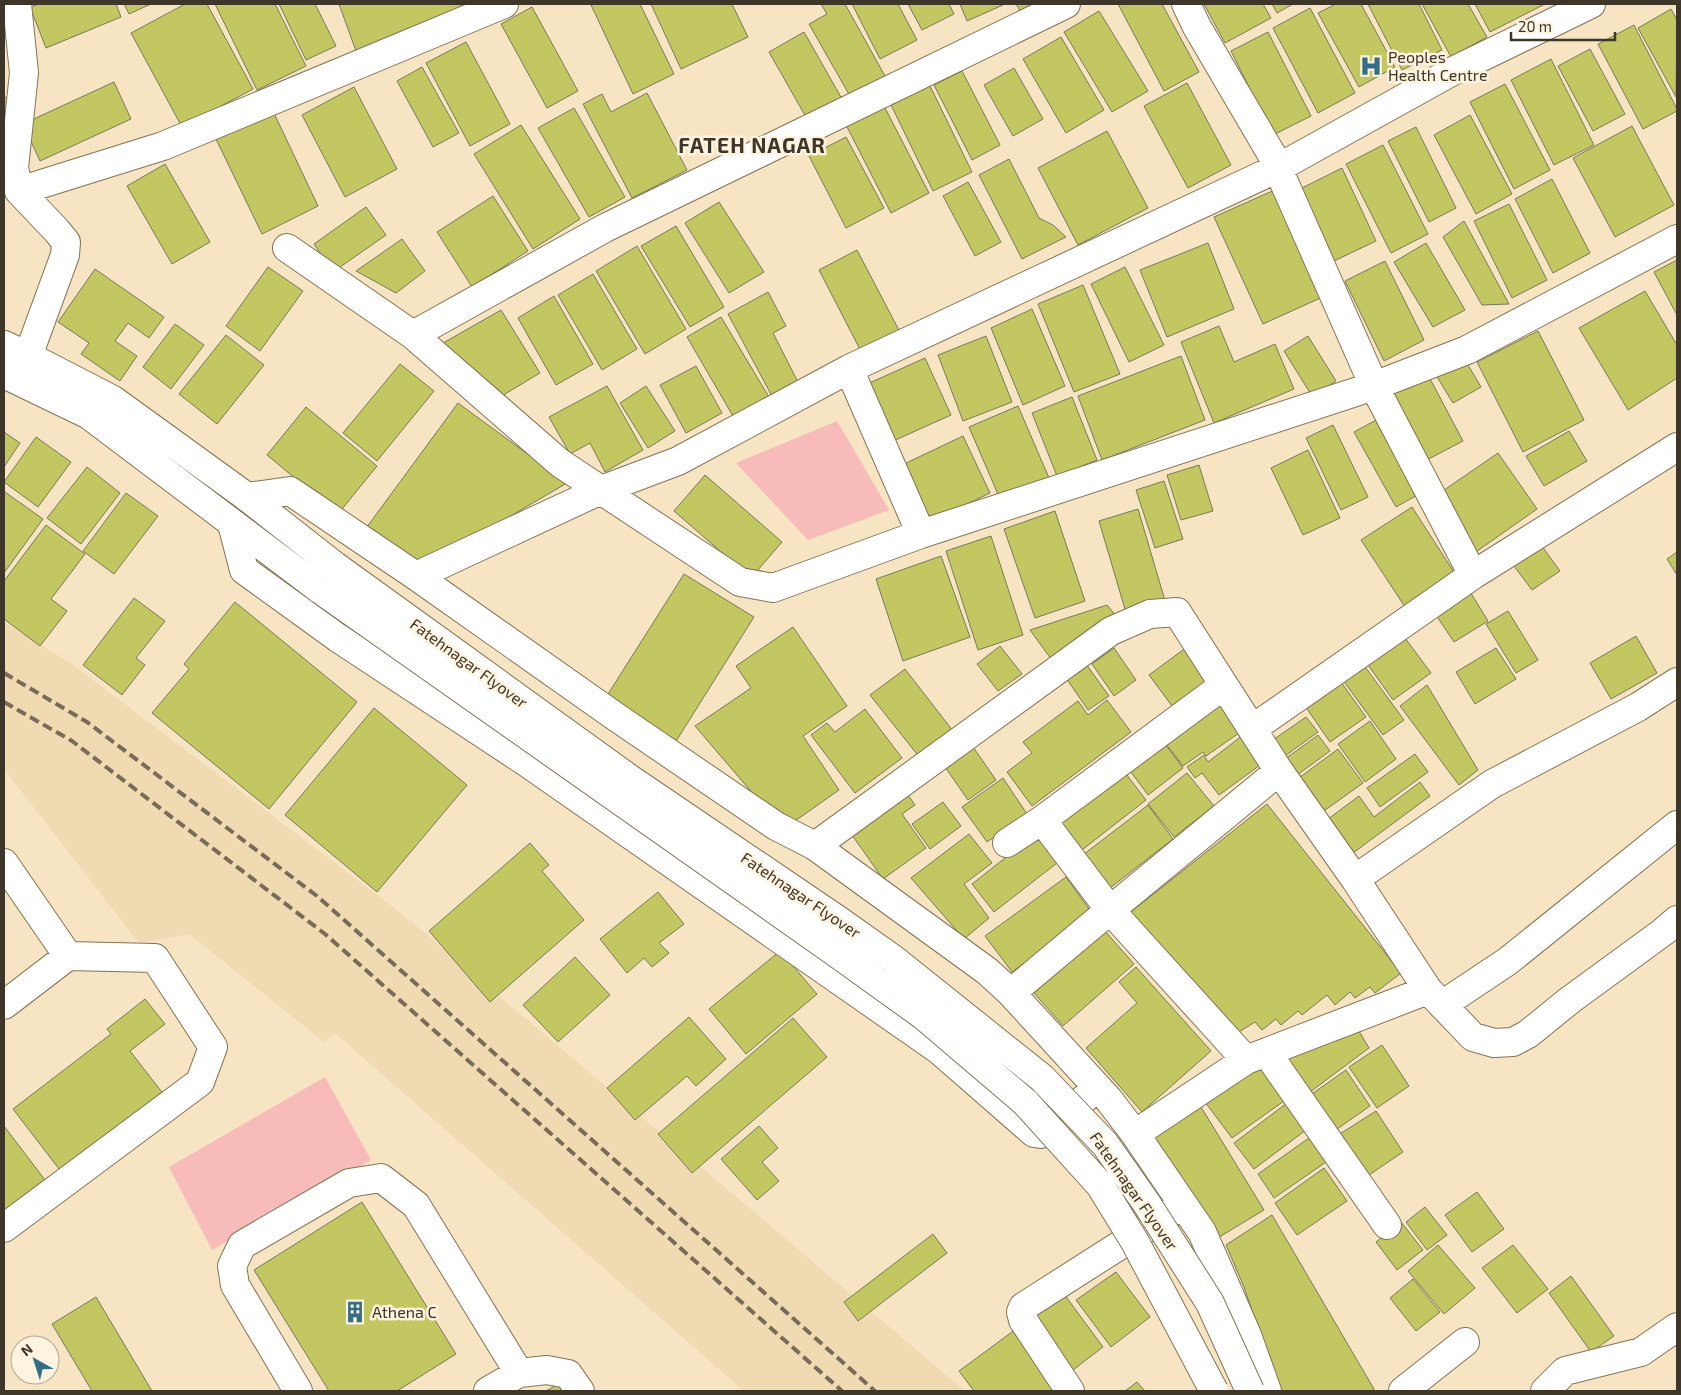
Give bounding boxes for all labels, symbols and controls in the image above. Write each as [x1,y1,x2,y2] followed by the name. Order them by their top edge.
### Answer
[1511,10,1615,42] scale bar
[1518,17,1552,35] text: 20 m
[1388,47,1488,84] place label: Peoples Health Centre
[1358,53,1384,79] hospital icon: Peoples Health Centre
[678,132,826,157] district label: FATEH NAGAR
[407,614,532,712] street label: Fatehnagar Flyover
[738,848,865,942] street label: Fatehnagar Flyover
[1086,1128,1183,1254] street label: Fatehnagar Flyover
[342,1299,368,1325] building icon: Athena C
[372,1302,437,1321] place label: Athena C
[10,1335,60,1385] north arrow
[17,1340,36,1359] text: N

